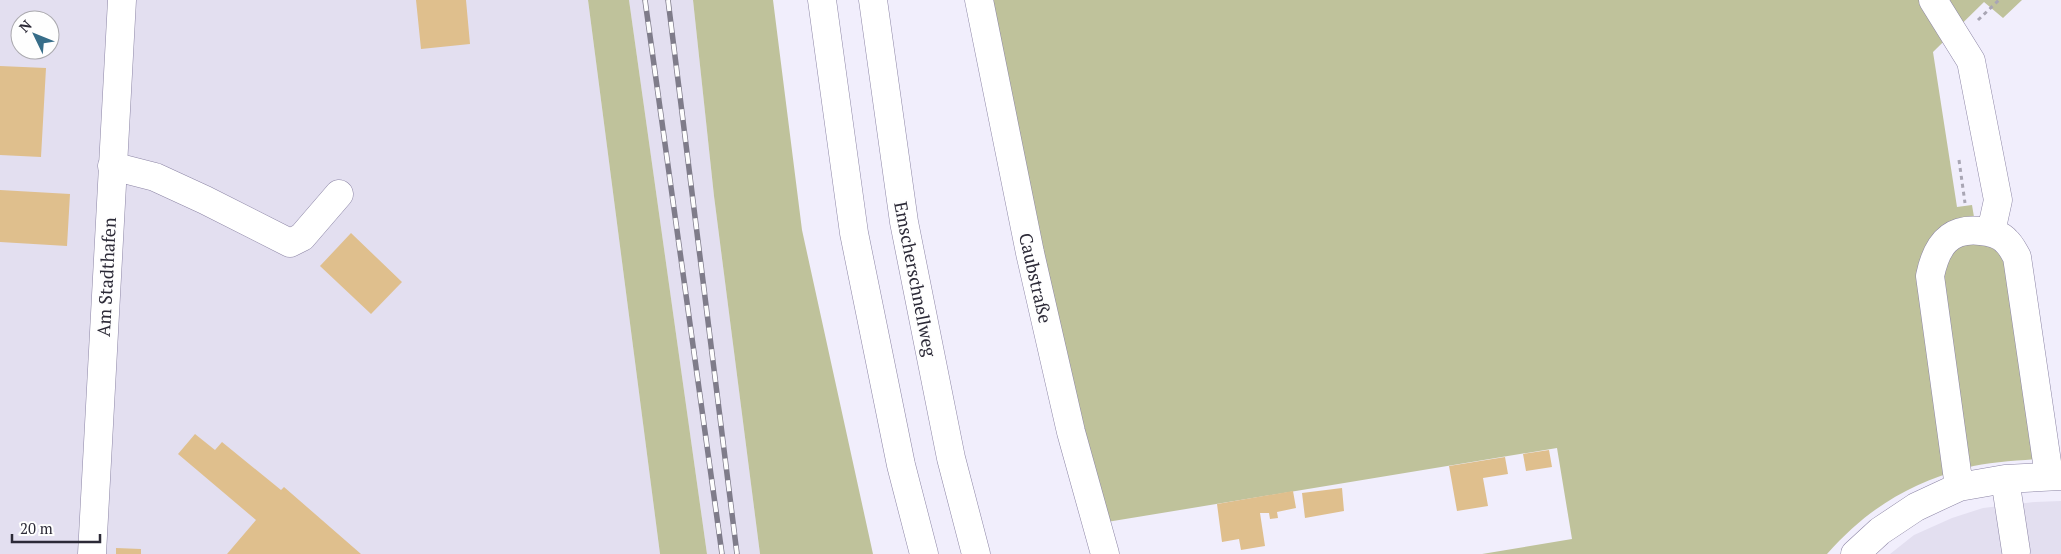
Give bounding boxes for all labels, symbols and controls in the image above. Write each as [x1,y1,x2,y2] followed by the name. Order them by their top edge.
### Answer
[10,10,60,60] north arrow
[15,15,36,36] text: N
[889,199,943,359] street label: Emscherschnellweg
[91,216,121,337] street label: Am Stadthafen
[1014,231,1058,325] street label: Caubstraße
[12,512,100,544] scale bar
[20,518,53,538] text: 20 m

